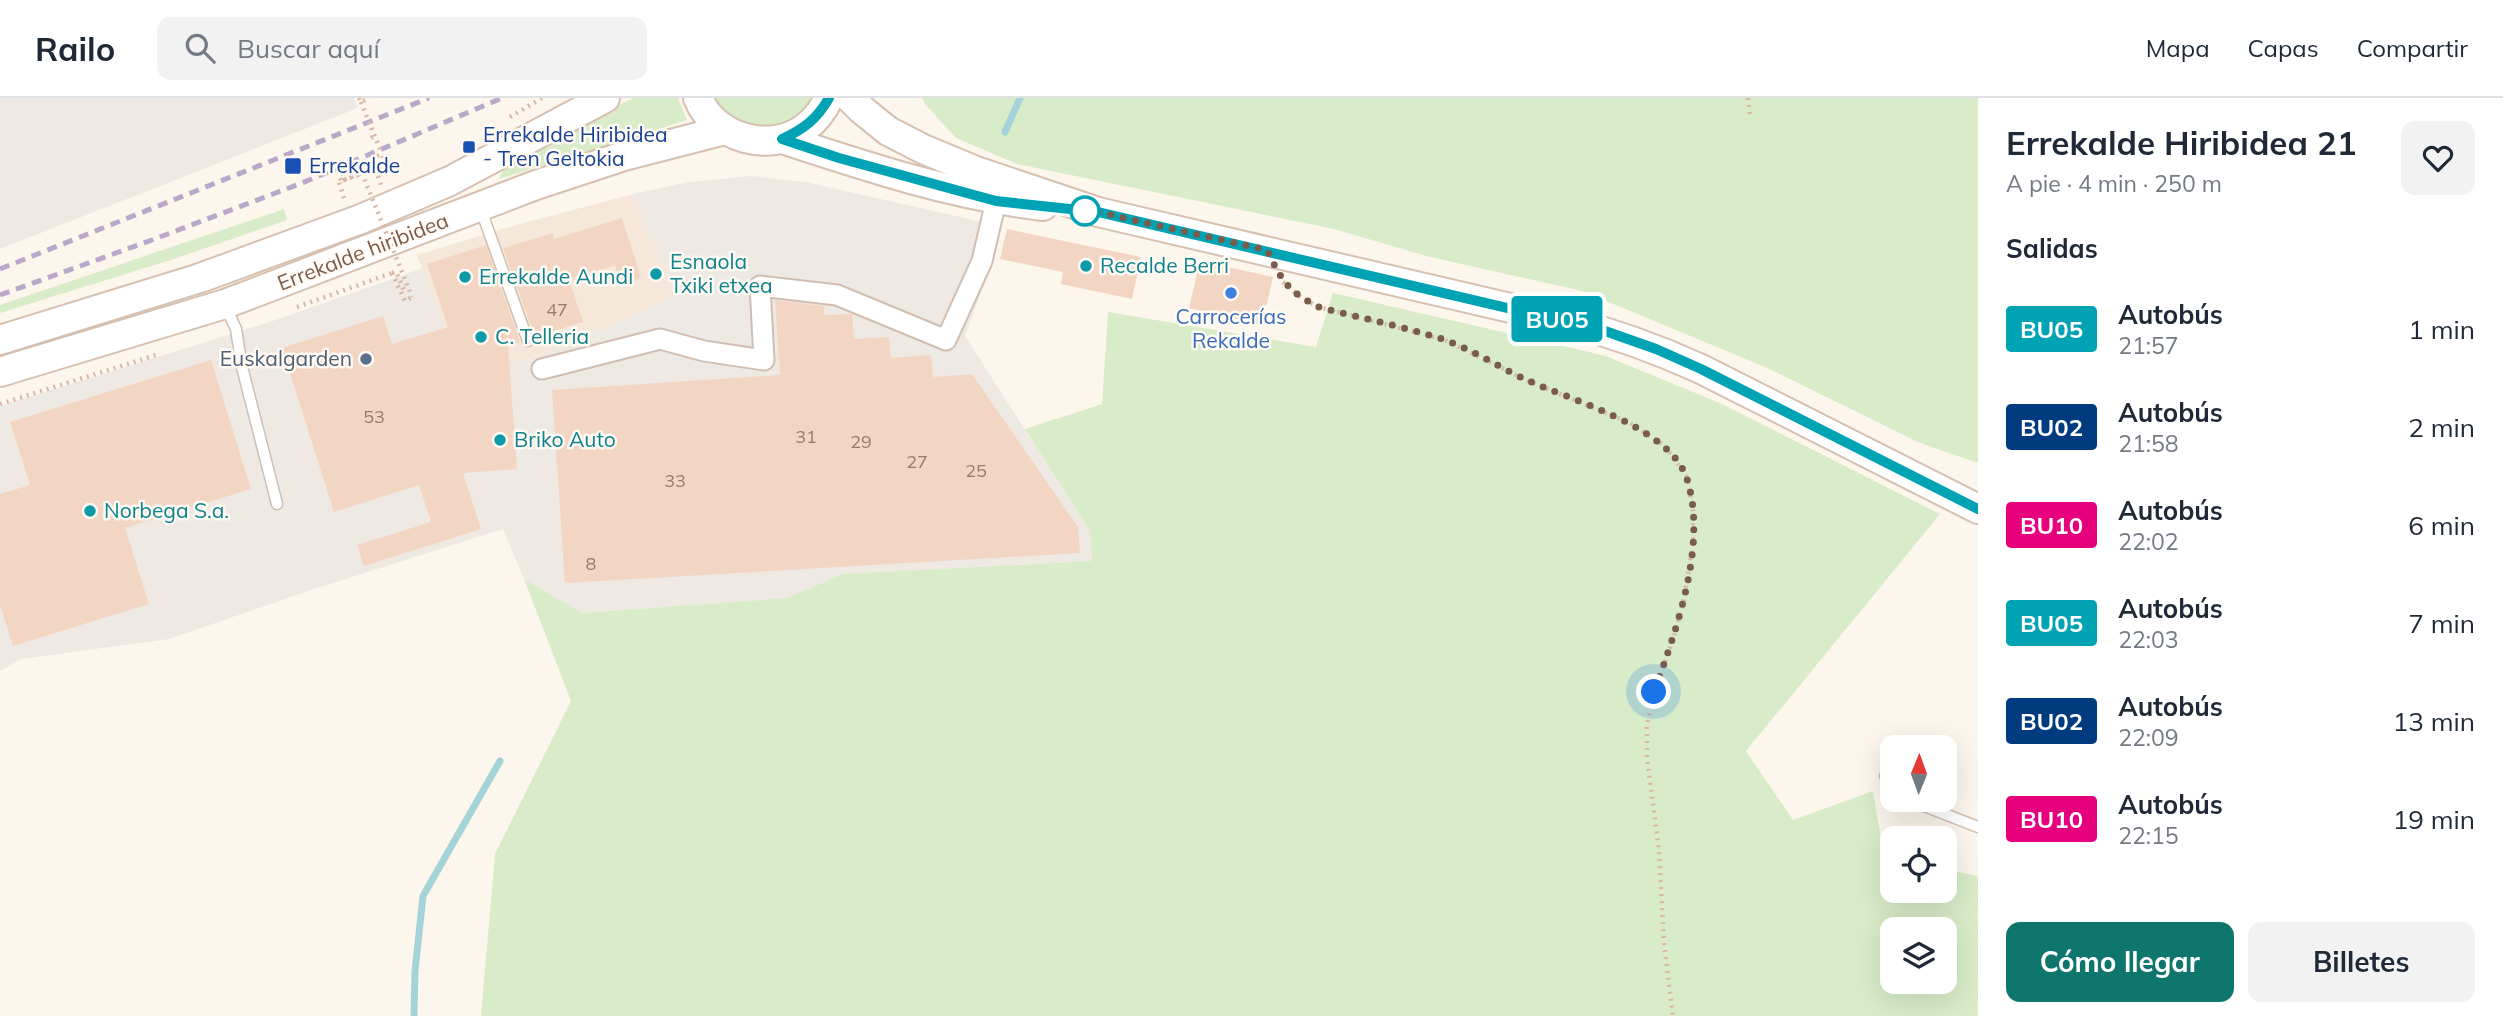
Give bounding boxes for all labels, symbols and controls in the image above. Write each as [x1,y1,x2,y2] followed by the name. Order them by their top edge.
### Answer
[157,17,647,80] search box
[35,28,115,69] text: Railo
[181,29,219,67] icon: search
[237,32,380,65] text: Buscar aquí
[2146,33,2210,63] text: Mapa
[2248,33,2319,63] text: Capas
[2357,33,2468,63] text: Compartir
[483,121,668,171] place label: Errekalde Hiribidea - Tren Geltokia
[2401,121,2475,195] button: heart
[2006,122,2357,163] text: Errekalde Hiribidea 21
[461,139,477,155] marker: Errekalde Hiribidea - Tren Geltokia
[309,152,400,178] place label: Errekalde
[283,156,303,176] marker: Errekalde
[2006,169,2222,198] text: A pie · 4 min · 250 m
[1070,196,1100,226] unlabelled marker
[274,207,452,296] street label: Errekalde hiribidea
[2006,232,2098,265] text: Salidas
[670,248,773,298] place label: Esnaola Txiki etxea
[1100,252,1229,278] place label: Recalde Berri
[1078,258,1094,274] marker: Recalde Berri
[479,263,633,289] place label: Errekalde Aundi
[648,266,664,282] marker: Esnaola Txiki etxea
[457,269,473,285] marker: Errekalde Aundi
[1223,285,1239,301] marker: Carrocerías Rekalde
[1508,296,1606,342] line badge: BU05
[546,298,568,321] house number: 47
[2118,298,2223,331] text: Autobús
[1176,303,1286,353] place label: Carrocerías Rekalde
[1525,304,1589,334] text: BU05
[2408,313,2475,346] text: 1 min
[2020,314,2083,344] text: BU05
[495,323,589,349] place label: C. Telleria
[473,329,489,345] marker: C. Telleria
[2118,331,2179,360] text: 21:57
[220,345,352,371] place label: Euskalgarden
[358,351,374,367] marker: Euskalgarden
[2118,396,2223,429] text: Autobús
[363,405,385,428] house number: 53
[2408,411,2475,444] text: 2 min
[2020,412,2083,442] text: BU02
[795,425,817,448] house number: 31
[514,426,616,452] place label: Briko Auto
[2118,429,2179,458] text: 21:58
[850,430,872,453] house number: 29
[492,432,508,448] marker: Briko Auto
[906,450,928,473] house number: 27
[965,459,987,482] house number: 25
[664,469,686,492] house number: 33
[2118,494,2223,527] text: Autobús
[104,497,229,523] place label: Norbega S.a.
[82,503,98,519] marker: Norbega S.a.
[2408,509,2475,542] text: 6 min
[2020,510,2083,540] text: BU10
[2118,527,2179,556] text: 22:02
[586,552,596,575] house number: 8
[2118,592,2223,625] text: Autobús
[2408,607,2475,640] text: 7 min
[2020,608,2083,638] text: BU05
[2118,625,2179,654] text: 22:03
[1636,674,1671,709] your location
[2118,690,2223,723] text: Autobús
[2393,705,2475,738] text: 13 min
[2020,706,2083,736] text: BU02
[2118,723,2179,752] text: 22:09
[1880,735,1956,812] north arrow
[1880,735,1957,994] map controls
[2118,788,2223,821] text: Autobús
[2393,803,2475,836] text: 19 min
[2020,804,2083,834] text: BU10
[2118,821,2179,850] text: 22:15
[1880,826,1957,903] button: locate
[1880,917,1957,994] button: layers
[2006,922,2234,1002] button: Cómo llegar
[2248,922,2475,1002] button: Billetes

